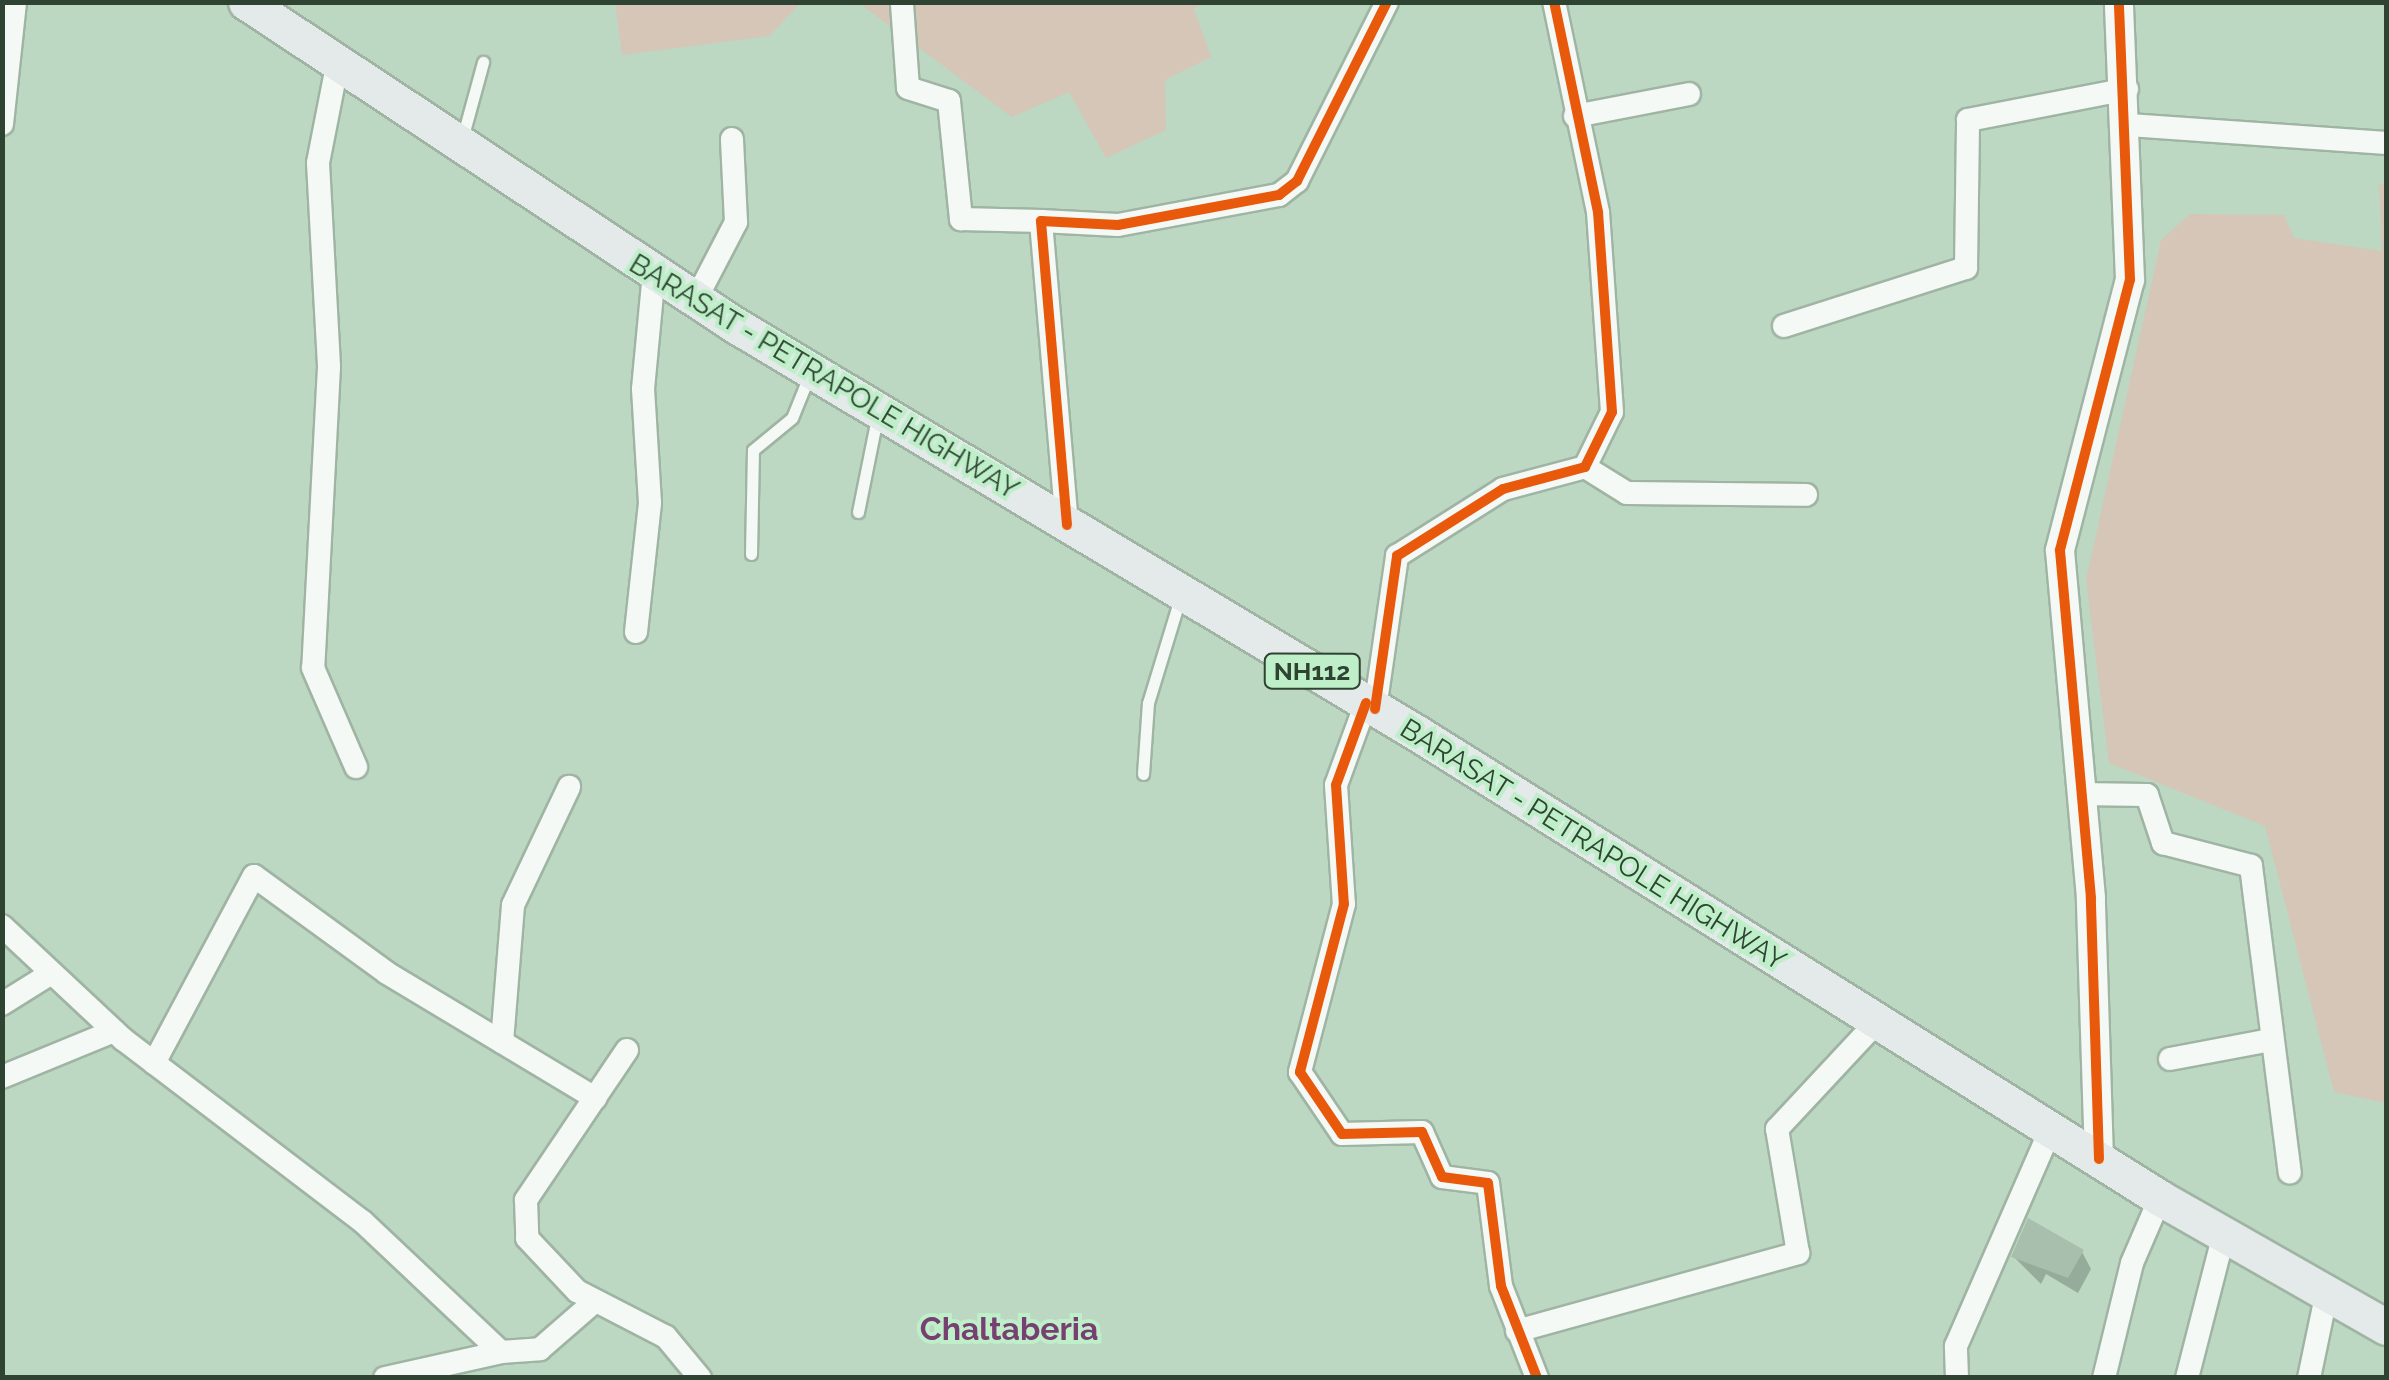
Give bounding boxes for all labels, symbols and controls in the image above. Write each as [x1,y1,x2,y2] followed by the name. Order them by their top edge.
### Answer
[623,247,1025,507] street label: BARASAT - PETRAPOLE HIGHWAY
[1262,651,1362,691] road number: NH112
[1394,712,1792,978] street label: BARASAT - PETRAPOLE HIGHWAY
[920,1310,1098,1348] district label: Chaltaberia

